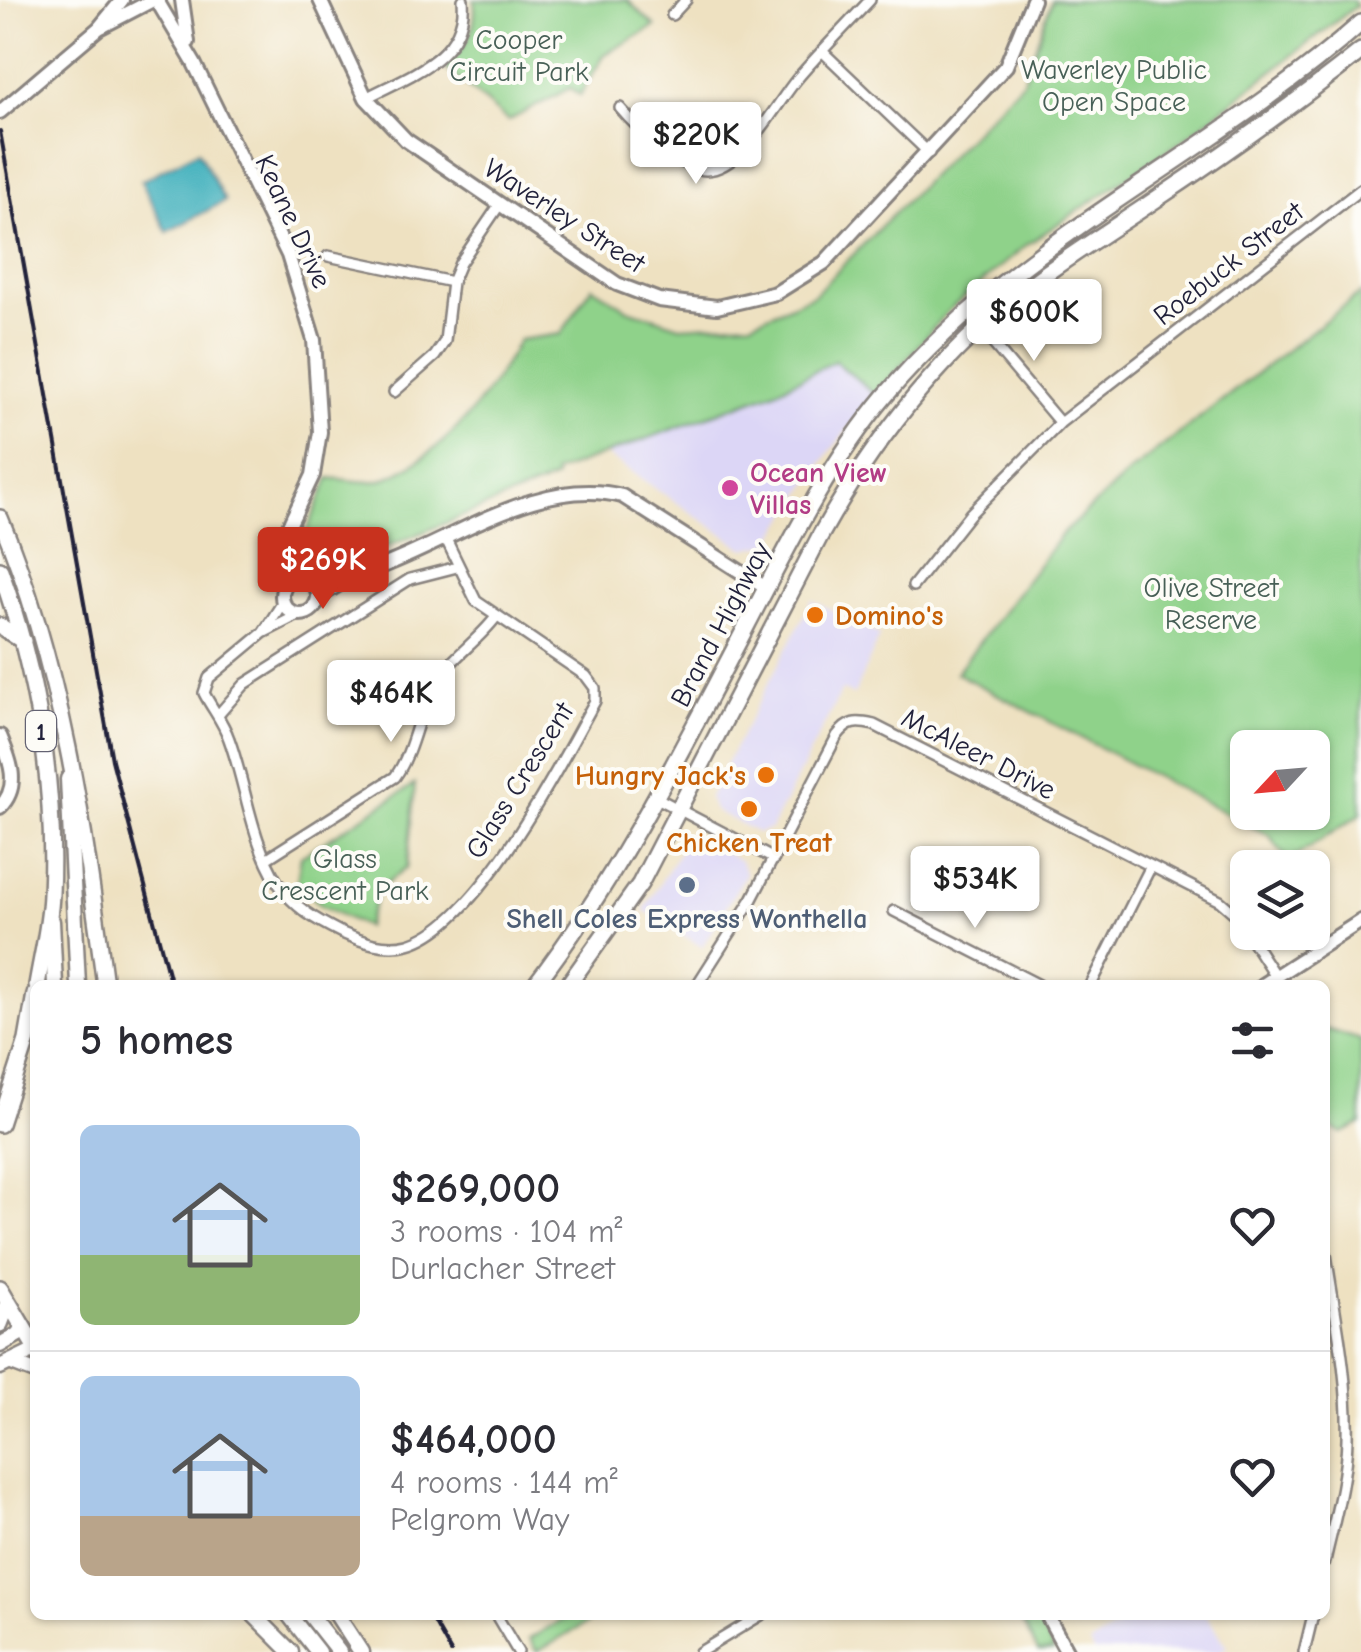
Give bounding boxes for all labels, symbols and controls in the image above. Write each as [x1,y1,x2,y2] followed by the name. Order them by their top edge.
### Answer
[450,24,589,88] park label: Cooper Circuit Park
[1021,54,1207,118] park label: Waverley Public Open Space
[626,102,766,187] pin: $220K
[652,116,740,153] text: $220K
[248,150,338,293] street label: Keane Drive
[478,152,652,280] street label: Waverley Street
[1147,195,1311,332] street label: Roebuck Street
[964,279,1104,364] pin: $600K
[989,293,1079,330] text: $600K
[750,457,887,521] place label: Ocean View Villas
[719,477,741,499] marker: Ocean View Villas
[253,527,393,612] pin: $269K
[664,536,778,712] street label: Brand Highway
[280,541,366,578] text: $269K
[1143,572,1280,636] park label: Olive Street Reserve
[835,600,943,632] place label: Domino's
[804,604,826,626] marker: Domino's
[321,660,461,745] pin: $464K
[349,674,433,711] text: $464K
[459,696,581,864] street label: Glass Crescent
[896,701,1061,806] street label: McAleer Drive
[26,711,56,751] road number: 1
[1230,730,1330,830] north arrow
[1230,730,1330,950] map controls
[575,760,746,792] place label: Hungry Jack's
[755,764,777,786] marker: Hungry Jack's
[738,798,760,820] marker: Chicken Treat
[666,827,833,859] place label: Chicken Treat
[261,843,429,907] park label: Glass Crescent Park
[905,846,1045,931] pin: $534K
[1230,850,1330,950] button: layers
[932,860,1018,897] text: $534K
[676,874,698,896] marker: Shell Coles Express Wonthella
[507,903,867,935] place label: Shell Coles Express Wonthella
[1225,1013,1280,1068] icon: filters
[80,1016,233,1065] text: 5 homes
[390,1164,560,1213] text: $269,000
[160,1165,280,1285] icon: home
[1225,1198,1280,1253] icon: heart
[390,1213,622,1250] text: 3 rooms · 104 m²
[390,1250,615,1287] text: Durlacher Street
[390,1415,557,1464] text: $464,000
[160,1416,280,1536] icon: home
[1225,1449,1280,1504] icon: heart
[390,1464,618,1501] text: 4 rooms · 144 m²
[390,1501,569,1538] text: Pelgrom Way

